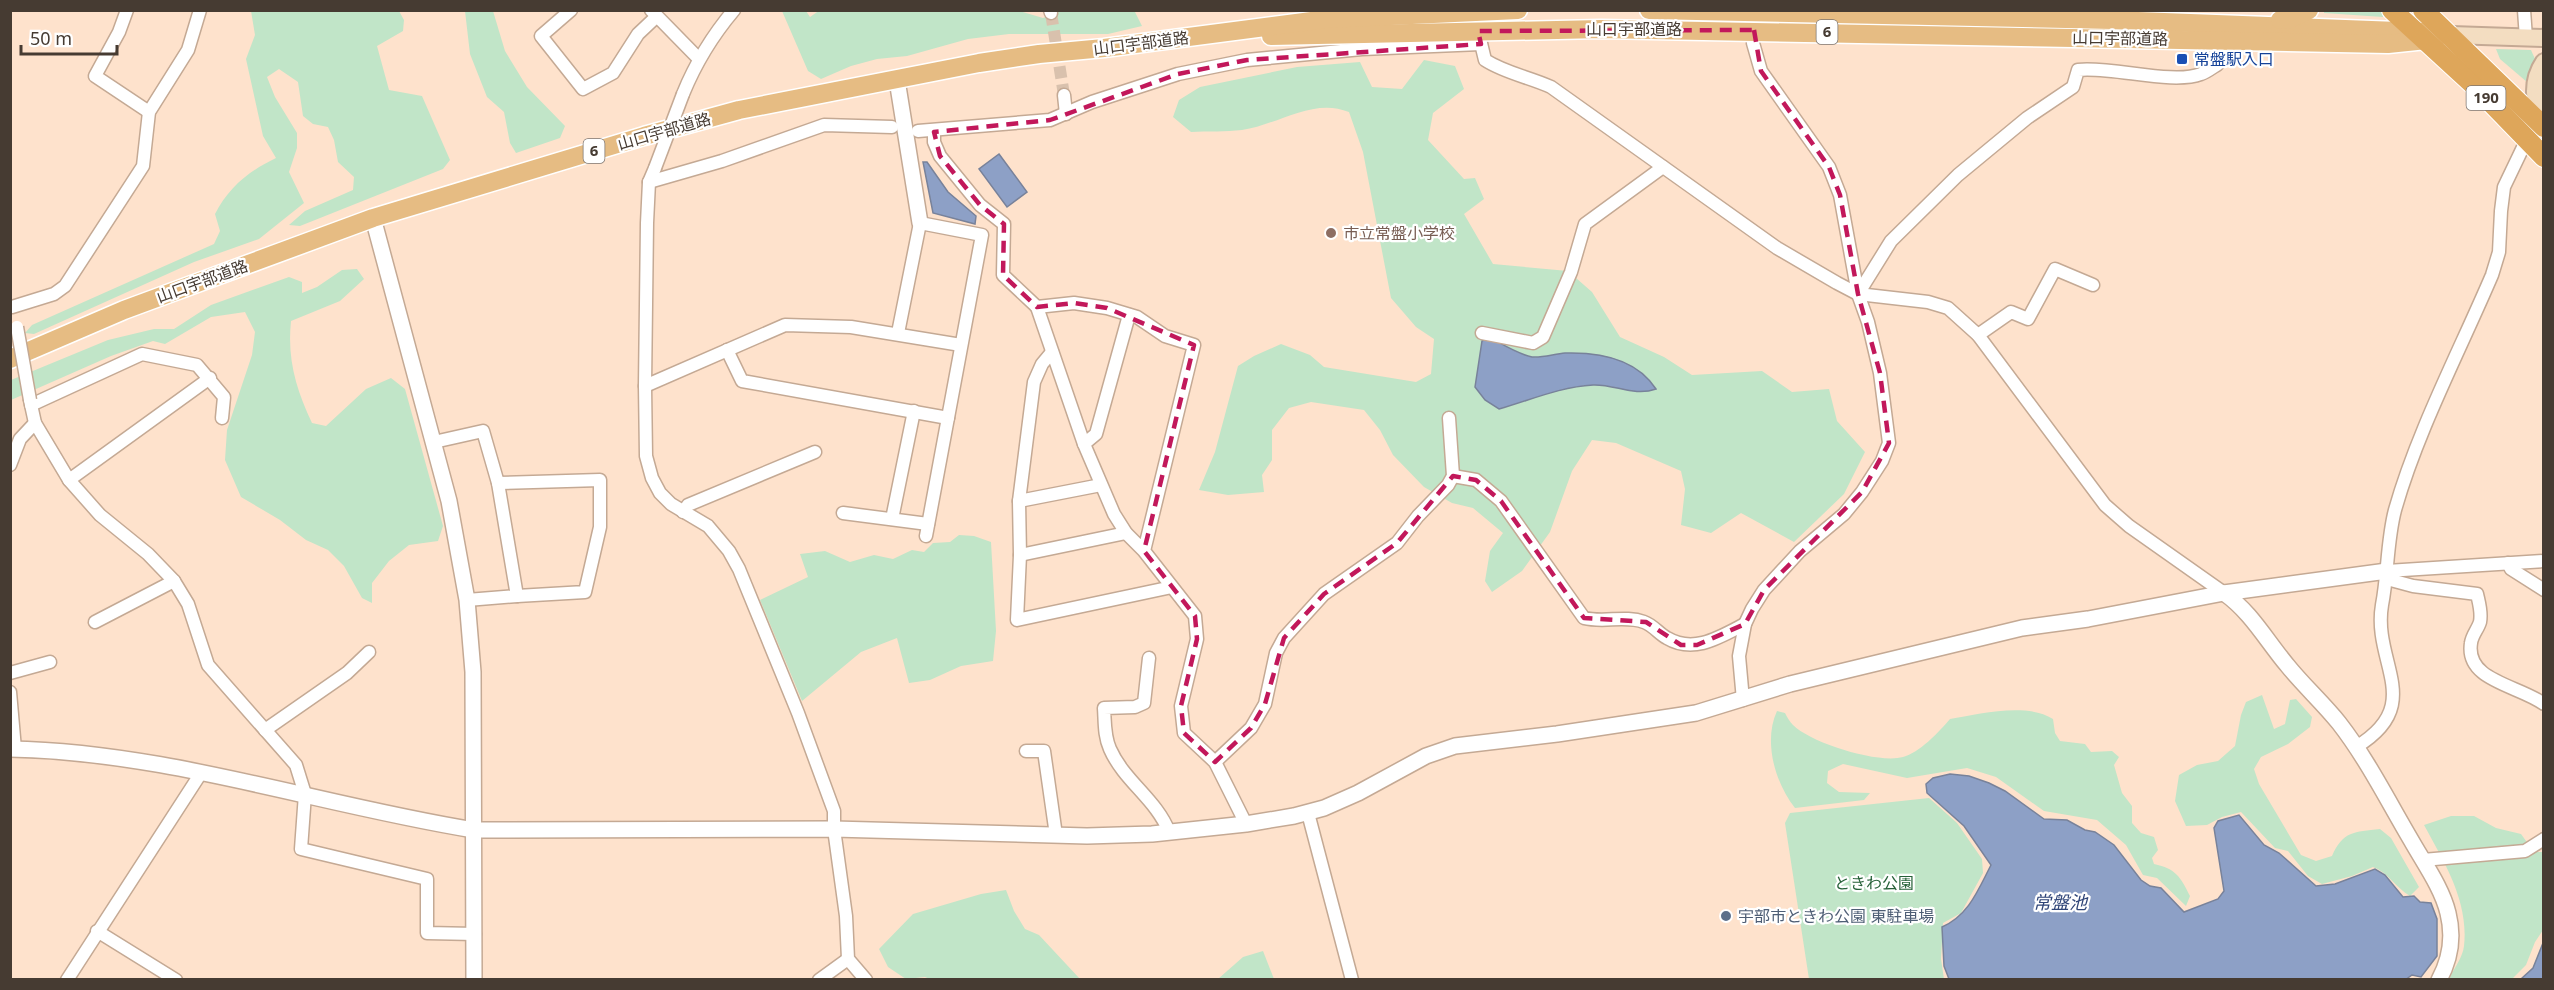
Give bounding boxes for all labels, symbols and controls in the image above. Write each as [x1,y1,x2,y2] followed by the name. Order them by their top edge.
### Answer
[21,18,117,56] scale bar
[1586,18,1682,40] street label: 山口宇部道路
[1816,20,1838,44] road number: 6
[30,26,72,50] text: 50 m
[1092,26,1190,60] street label: 山口宇部道路
[2072,26,2168,50] street label: 山口宇部道路
[2194,48,2274,70] place label: 常盤駅入口
[2175,52,2189,66] marker: 常盤駅入口
[2466,86,2506,110] road number: 190
[615,107,713,155] street label: 山口宇部道路
[584,139,604,163] road number: 6
[1343,222,1455,244] place label: 市立常盤小学校
[1324,226,1338,240] marker: 市立常盤小学校
[153,254,251,308] street label: 山口宇部道路
[1834,872,1914,894] park label: ときわ公園
[2033,890,2089,914] water label: 常盤池
[1738,905,1934,927] place label: 宇部市ときわ公園 東駐車場
[1719,909,1733,923] marker: 宇部市ときわ公園 東駐車場

